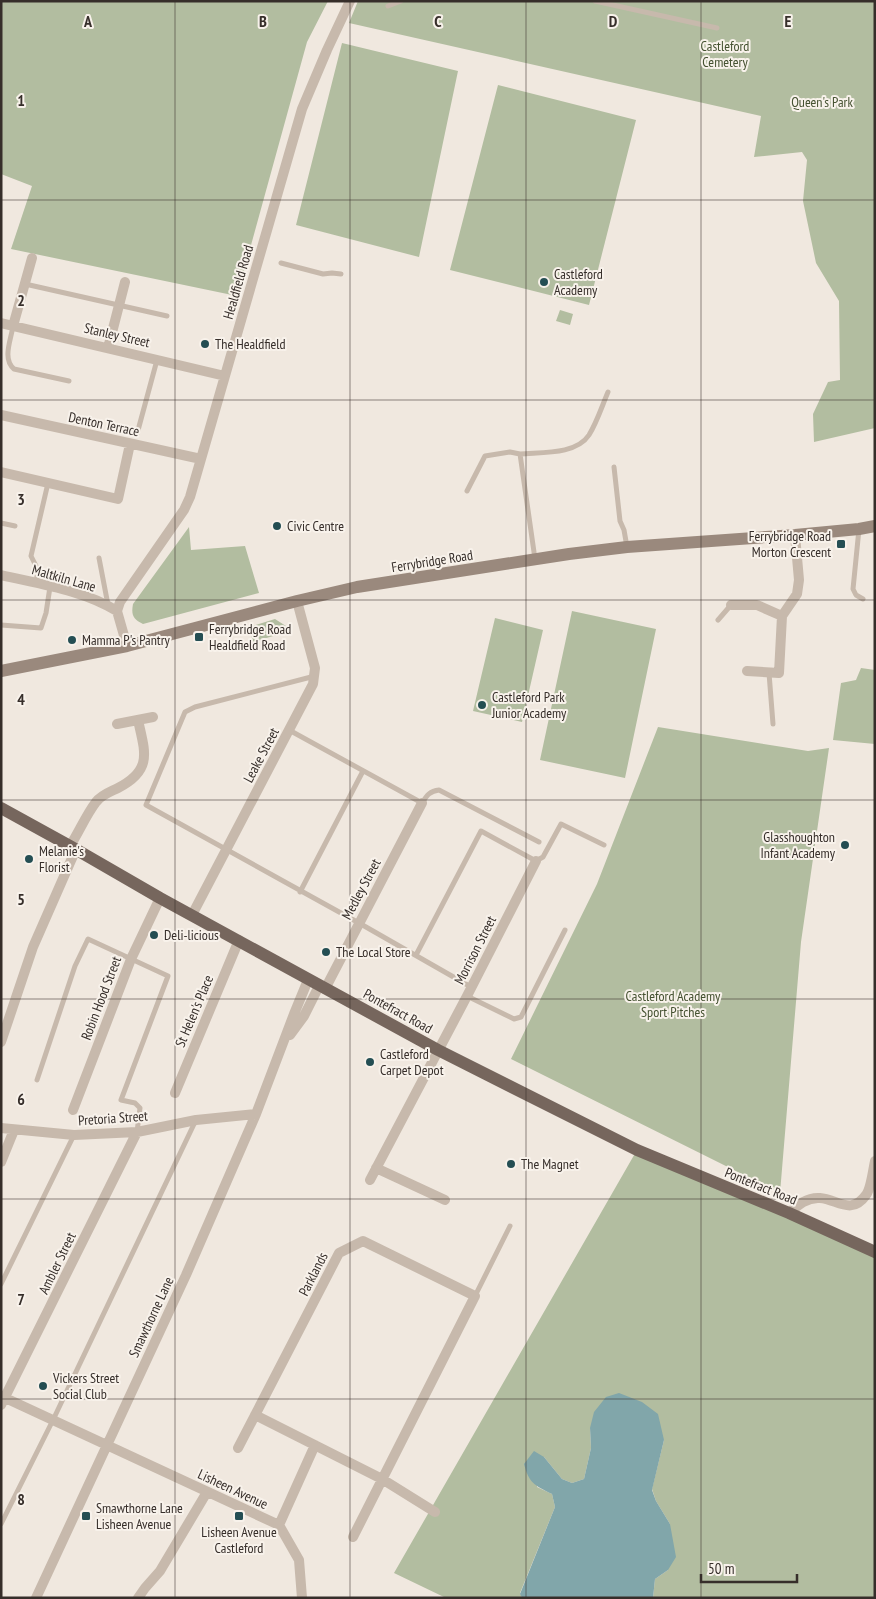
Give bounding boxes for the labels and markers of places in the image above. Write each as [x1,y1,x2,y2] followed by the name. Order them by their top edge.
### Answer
[554,265,603,299] place label: Castleford Academy
[538,276,550,288] marker: Castleford Academy
[215,335,286,353] place label: The Healdfield
[199,338,211,350] marker: The Healdfield
[287,517,344,535] place label: Civic Centre
[271,520,283,532] marker: Civic Centre
[749,527,831,561] place label: Ferrybridge Road Morton Crescent
[835,538,847,550] marker: Ferrybridge Road Morton Crescent
[209,620,291,654] place label: Ferrybridge Road Healdfield Road
[82,631,171,649] place label: Mamma P's Pantry
[193,631,205,643] marker: Ferrybridge Road Healdfield Road
[66,634,78,646] marker: Mamma P's Pantry
[491,688,567,722] place label: Castleford Park Junior Academy
[476,699,488,711] marker: Castleford Park Junior Academy
[761,828,836,862] place label: Glasshoughton Infant Academy
[839,839,851,851] marker: Glasshoughton Infant Academy
[39,842,84,876] place label: Melanie's Florist
[23,853,35,865] marker: Melanie's Florist
[164,926,219,944] place label: Deli-licious
[148,929,160,941] marker: Deli-licious
[336,943,411,961] place label: The Local Store
[320,946,332,958] marker: The Local Store
[380,1045,444,1079] place label: Castleford Carpet Depot
[364,1056,376,1068] marker: Castleford Carpet Depot
[521,1155,579,1173] place label: The Magnet
[505,1158,517,1170] marker: The Magnet
[52,1369,119,1403] place label: Vickers Street Social Club
[37,1380,49,1392] marker: Vickers Street Social Club
[96,1499,183,1533] place label: Smawthorne Lane Lisheen Avenue
[80,1510,92,1522] marker: Smawthorne Lane Lisheen Avenue
[233,1510,245,1522] marker: Lisheen Avenue Castleford
[201,1523,277,1557] place label: Lisheen Avenue Castleford

